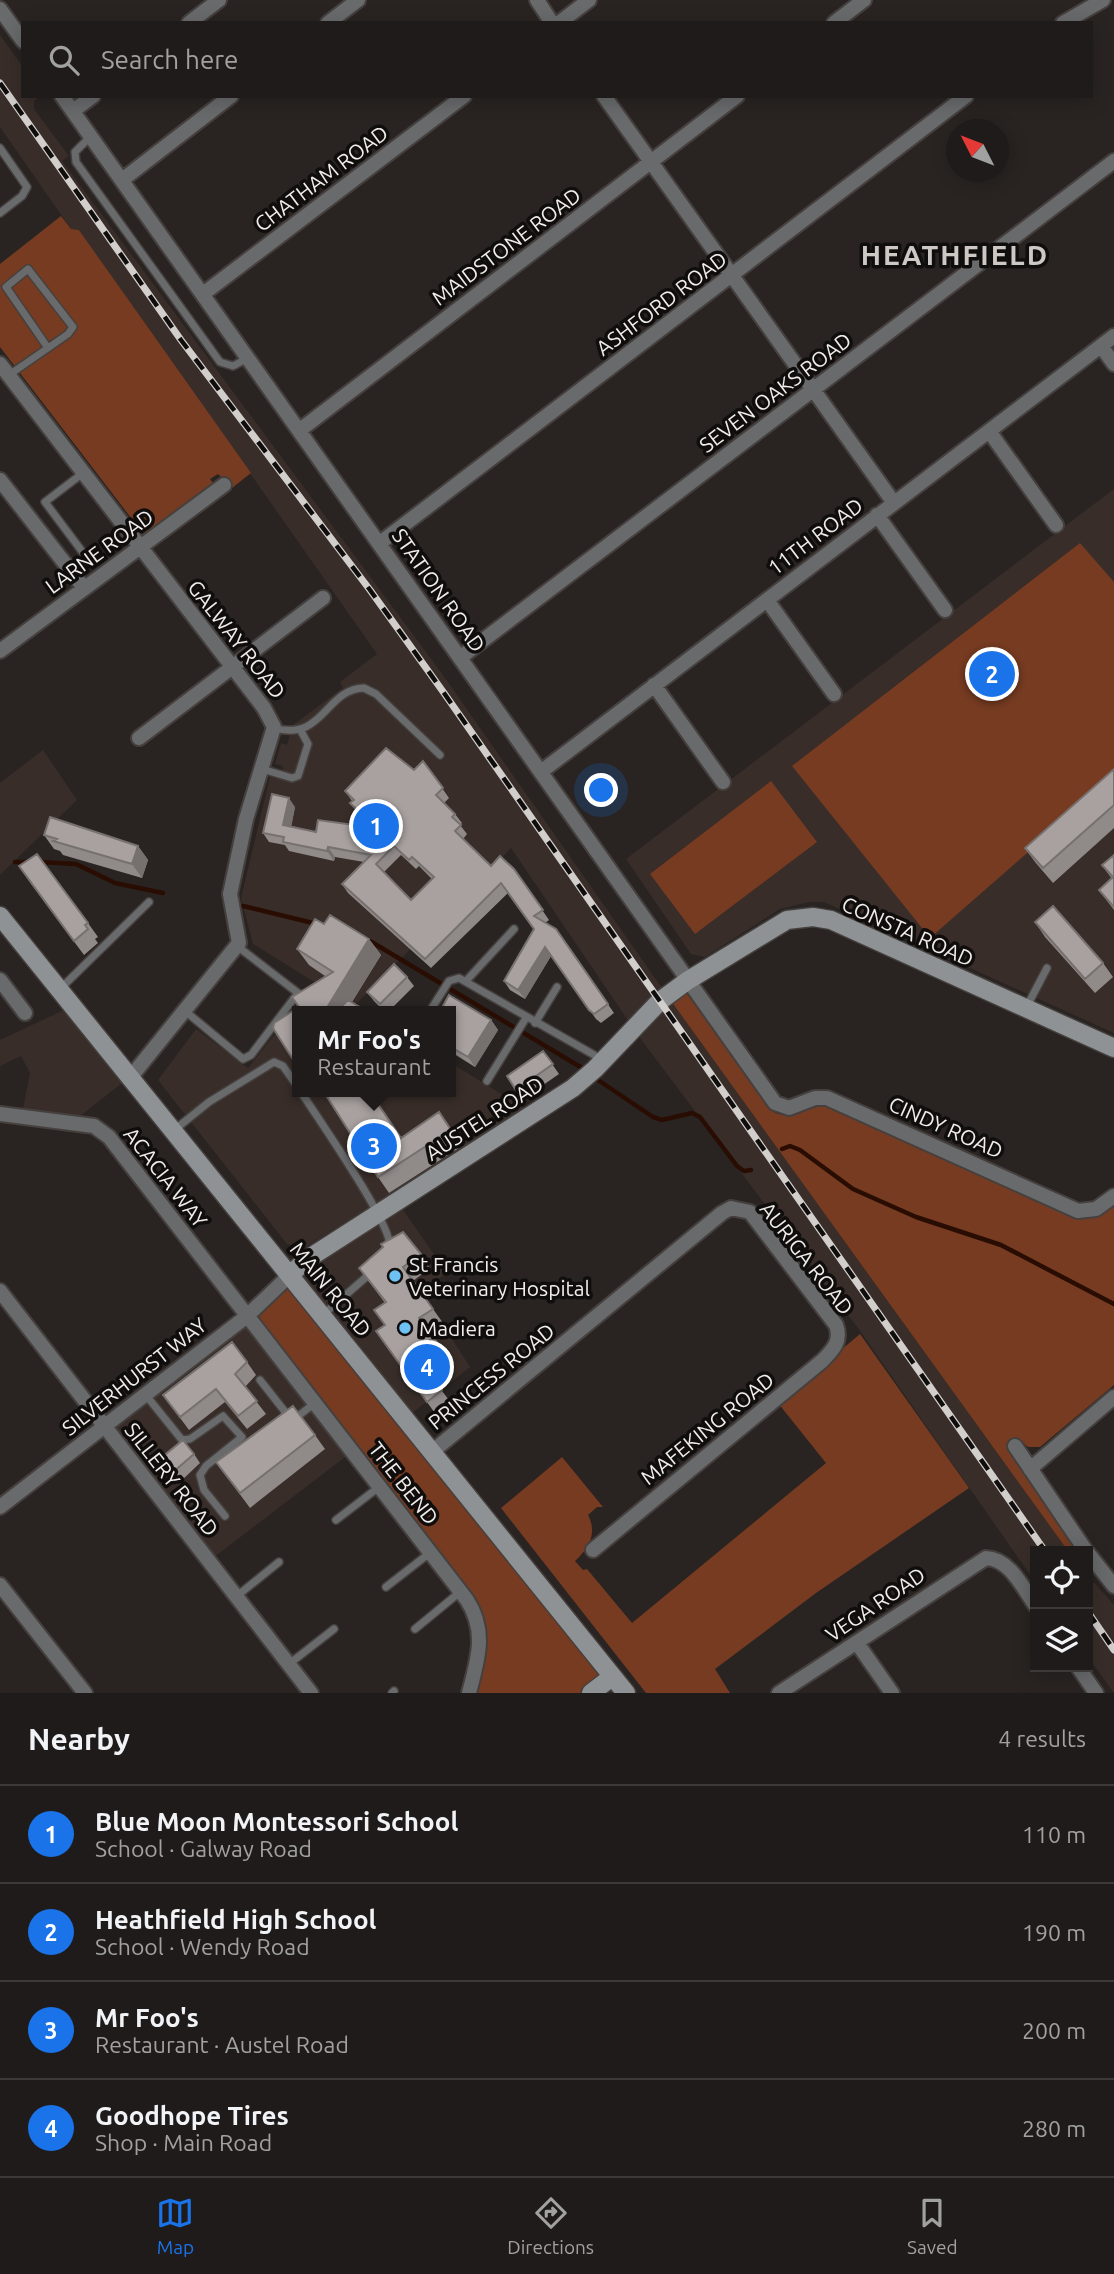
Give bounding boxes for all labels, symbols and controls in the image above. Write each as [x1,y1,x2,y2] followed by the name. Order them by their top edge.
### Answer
[21,21,1093,98] search box
[45,41,83,79] icon: search
[101,45,238,74] text: Search here
[946,119,1009,182] north arrow
[250,120,392,236] street label: CHATHAM ROAD
[427,182,585,310] street label: MAIDSTONE ROAD
[861,239,1049,270] district label: HEATHFIELD
[591,246,731,360] street label: ASHFORD ROAD
[694,327,856,457] street label: SEVEN OAKS ROAD
[763,493,867,579] street label: 11TH ROAD
[40,504,158,598] street label: LARNE ROAD
[388,524,490,656] street label: STATION ROAD
[183,575,291,703] street label: GALWAY ROAD
[969,648,1015,700] pin: 2
[584,773,618,807] your location
[353,800,399,852] pin: 1
[838,891,978,971] street label: CONSTA ROAD
[292,1006,456,1097] popup
[317,1025,421,1054] text: Mr Foo's
[317,1054,431,1079] text: Restaurant
[421,1071,547,1165] street label: AUSTEL ROAD
[885,1091,1007,1163] street label: CINDY ROAD
[351,1120,397,1172] pin: 3
[119,1122,213,1232] street label: ACACIA WAY
[756,1197,858,1319] street label: AURIGA ROAD
[286,1237,376,1341] street label: MAIN ROAD
[409,1252,590,1300] place label: St Francis Veterinary Hospital
[387,1268,403,1284] marker: St Francis Veterinary Hospital
[57,1312,211,1440] street label: SILVERHURST WAY
[419,1316,496,1340] place label: Madiera
[423,1318,559,1434] street label: PRINCESS ROAD
[397,1320,413,1336] marker: Madiera
[404,1341,450,1393] pin: 4
[636,1367,778,1489] street label: MAFEKING ROAD
[120,1418,224,1540] street label: SILLERY ROAD
[364,1437,444,1529] street label: THE BEND
[1030,1546,1093,1672] map controls
[1030,1546,1093,1609] button: locate
[821,1562,929,1646] street label: VEGA ROAD
[1030,1609,1093,1672] button: layers
[28,1722,130,1756] text: Nearby
[998,1726,1086,1751] text: 4 results
[95,1807,458,1836] text: Blue Moon Montessori School
[45,1822,57,1847] text: 1
[1022,1822,1086,1847] text: 110 m
[95,1836,312,1861] text: School · Galway Road
[95,1905,377,1934] text: Heathfield High School
[45,1920,57,1945] text: 2
[1022,1920,1086,1945] text: 190 m
[95,1934,310,1959] text: School · Wendy Road
[95,2003,199,2032] text: Mr Foo's
[45,2018,57,2043] text: 3
[1022,2018,1086,2043] text: 200 m
[95,2032,349,2057] text: Restaurant · Austel Road
[95,2101,289,2130] text: Goodhope Tires
[45,2116,57,2141] text: 4
[1022,2116,1086,2141] text: 280 m
[95,2130,272,2155] text: Shop · Main Road
[156,2194,194,2258] tab: Map
[507,2194,594,2258] tab: Directions
[907,2194,958,2258] tab: Saved

